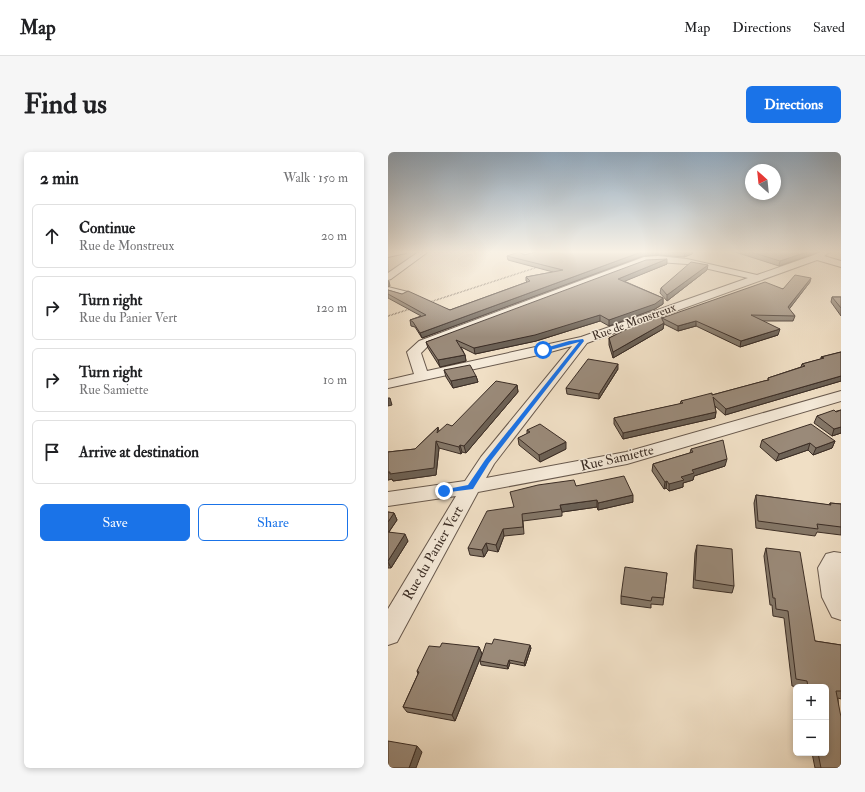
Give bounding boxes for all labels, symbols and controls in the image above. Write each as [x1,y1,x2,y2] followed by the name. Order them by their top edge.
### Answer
[20,16,56,40] text: Map
[684,19,710,36] text: Map
[732,19,791,36] text: Directions
[813,19,845,36] text: Saved
[746,86,841,123] button: Directions
[24,87,107,122] text: Find us
[745,164,781,200] north arrow
[40,168,79,189] text: 2 min
[283,170,348,186] text: Walk · 150 m
[79,219,135,238] text: Continue
[41,225,63,247] icon: ahead
[321,228,347,244] text: 20 m
[79,238,174,254] text: Rue de Monstreux
[79,291,142,310] text: Turn right
[41,297,63,319] icon: right
[316,300,347,316] text: 120 m
[590,300,679,344] street label: Rue de Monstreux
[79,310,177,326] text: Rue du Panier Vert
[534,341,552,359] route start
[79,363,142,382] text: Turn right
[41,369,63,391] icon: right
[323,372,347,388] text: 10 m
[79,382,148,398] text: Rue Samiette
[41,441,63,463] icon: arrive
[579,441,655,475] street label: Rue Samiette
[79,443,199,462] text: Arrive at destination
[435,482,453,500] route end
[399,503,467,603] street label: Rue du Panier Vert
[40,504,190,541] button: Save
[198,504,348,541] button: Share
[793,684,829,756] map controls
[793,684,829,720] button: +
[793,720,829,756] button: −

